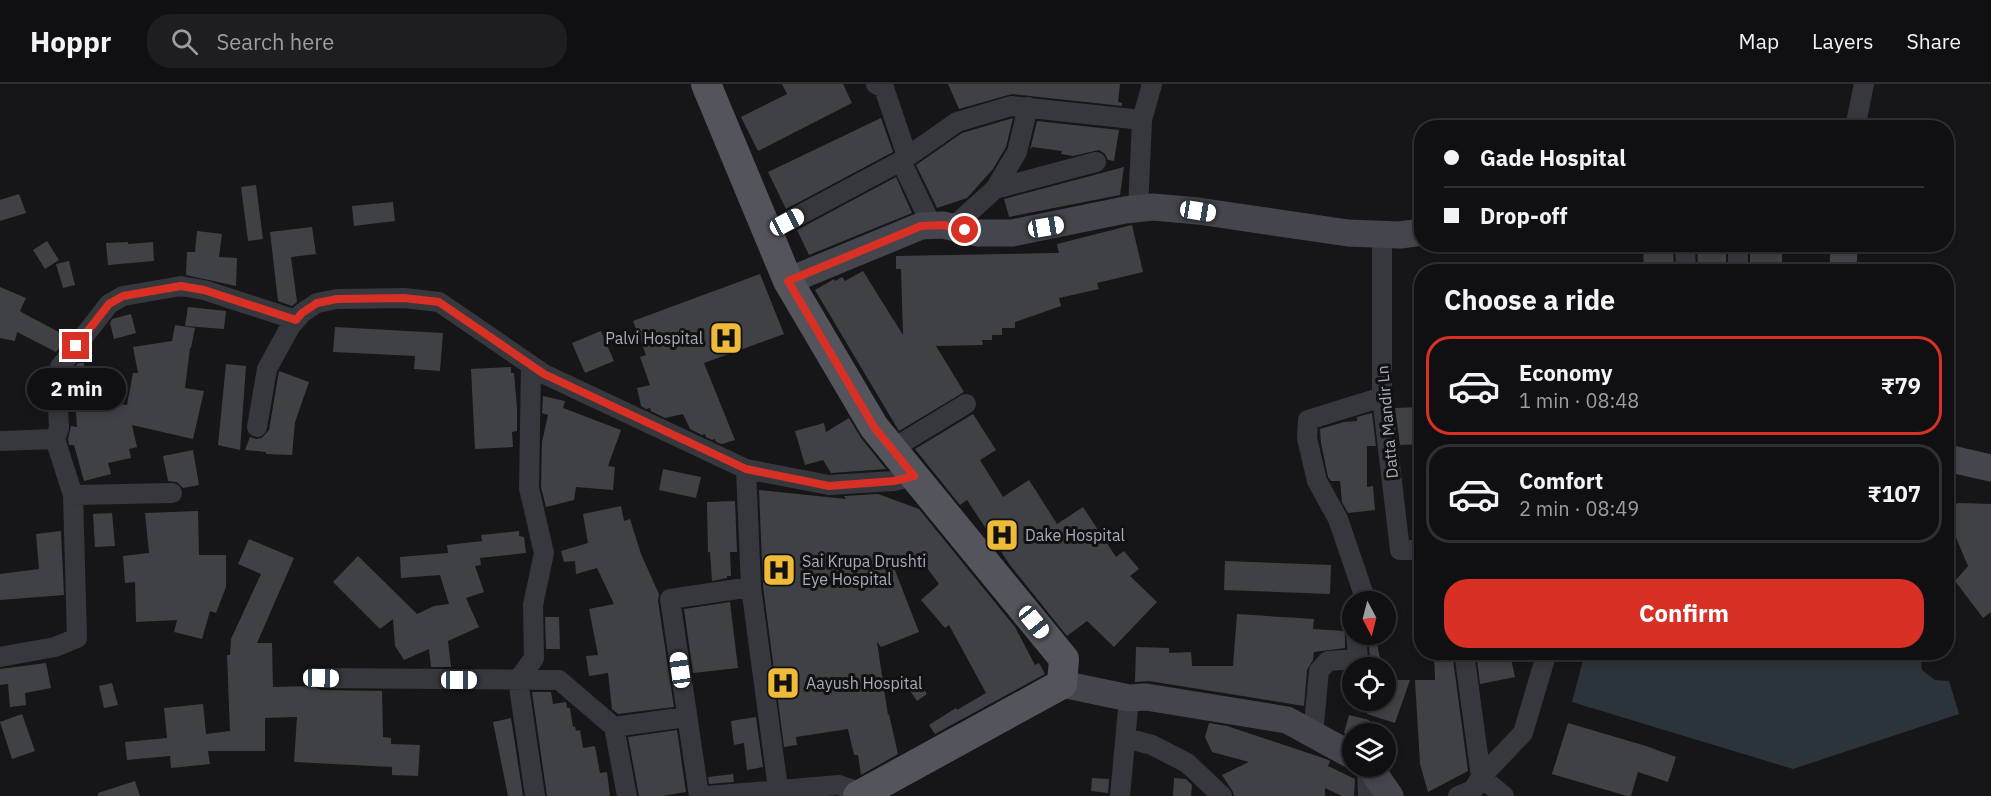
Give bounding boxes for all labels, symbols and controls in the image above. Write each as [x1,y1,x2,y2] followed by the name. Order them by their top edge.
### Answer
[147,14,567,68] search box
[30,23,111,60] text: Hoppr
[168,25,201,58] icon: search
[216,27,334,56] text: Search here
[1739,27,1779,55] text: Map
[1812,27,1874,55] text: Layers
[1907,27,1961,55] text: Share
[1480,143,1626,172] text: Gade Hospital
[1179,199,1217,223] car
[1480,201,1567,230] text: Drop-off
[767,206,807,238] car
[1027,215,1065,239] car
[951,216,978,243] route start
[1444,282,1615,317] text: Choose a ride
[708,320,744,356] hospital icon: Palvi Hospital
[605,328,703,348] place label: Palvi Hospital
[62,332,89,359] route end
[1519,358,1613,387] text: Economy
[1447,359,1501,413] icon: car
[1372,365,1402,479] street label: Datta Mandir Ln
[26,367,125,409] callout: 2 min
[1881,371,1921,400] text: ₹79
[50,375,103,402] text: 2 min
[1519,387,1639,414] text: 1 min · 08:48
[1519,466,1603,495] text: Comfort
[1447,467,1501,521] icon: car
[1868,479,1921,508] text: ₹107
[1519,495,1639,522] text: 2 min · 08:49
[984,517,1020,553] hospital icon: Dake Hospital
[1025,525,1125,545] place label: Dake Hospital
[802,551,926,589] place label: Sai Krupa Drushti Eye Hospital
[761,552,797,588] hospital icon: Sai Krupa Drushti Eye Hospital
[1444,579,1924,648] button: Confirm
[1342,591,1396,645] north arrow
[1342,591,1396,777] map controls
[1016,602,1052,642] car
[669,651,691,689] car
[1342,657,1396,711] button: locate
[765,665,801,701] hospital icon: Aayush Hospital
[303,669,339,687] car
[441,671,477,689] car
[806,673,922,693] place label: Aayush Hospital
[1342,723,1396,777] button: layers

